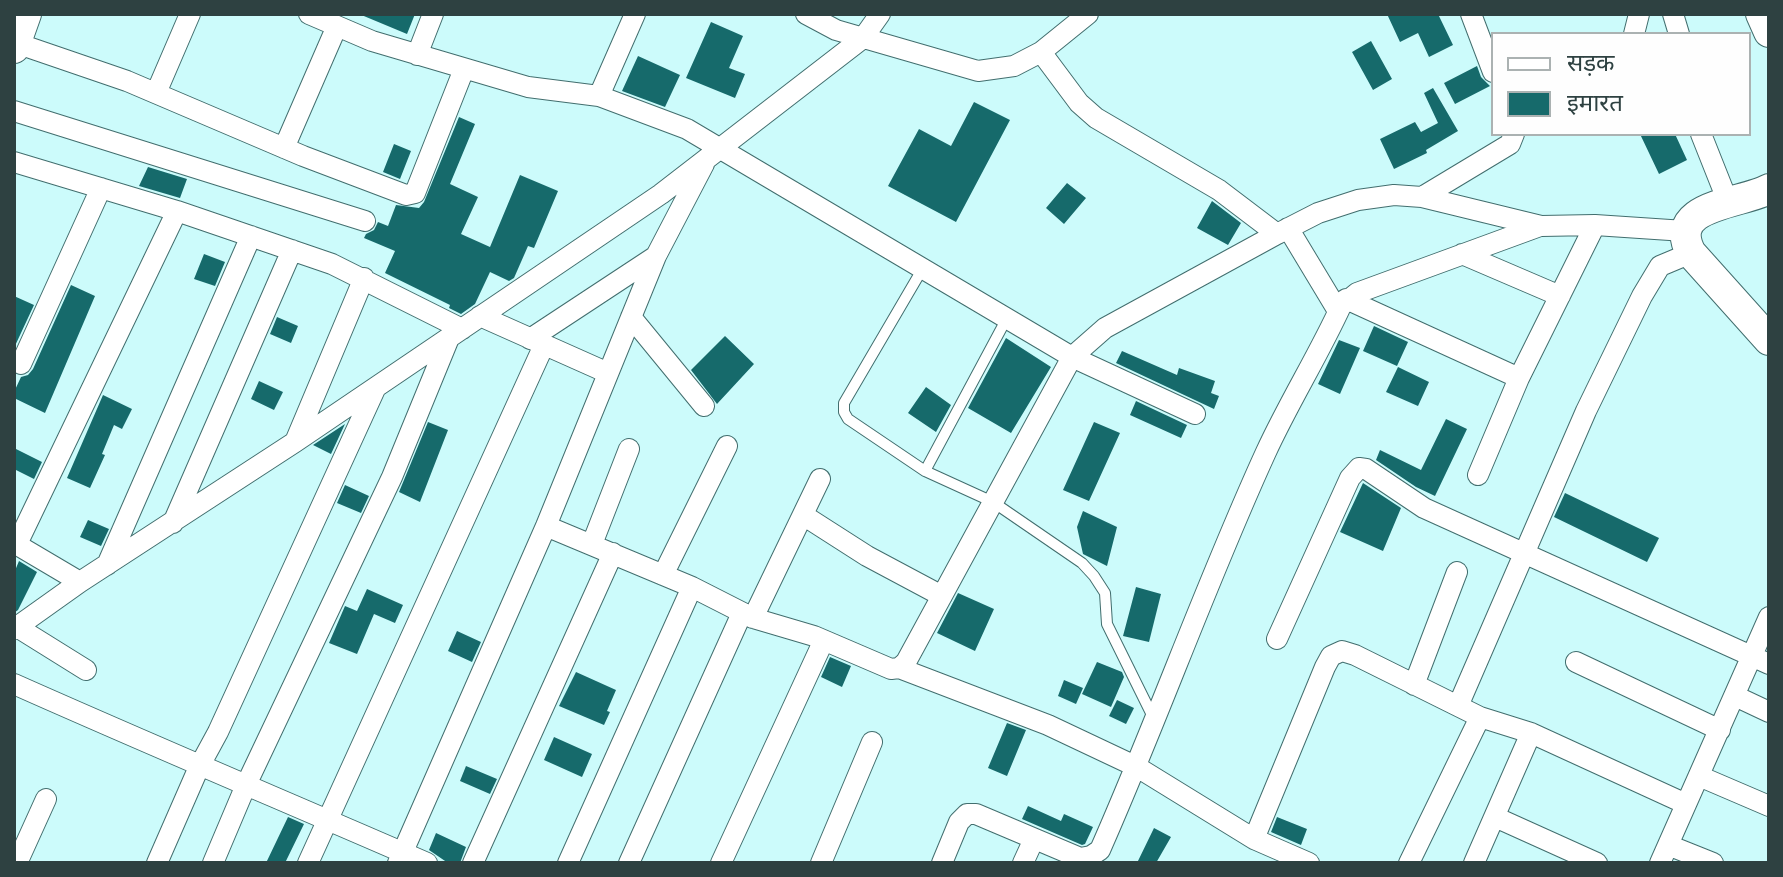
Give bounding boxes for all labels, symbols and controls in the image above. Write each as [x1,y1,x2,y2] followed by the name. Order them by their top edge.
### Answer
[1491,32,1751,136] legend
[1567,47,1615,78] text: सड़क
[1567,87,1623,118] text: इमारत

